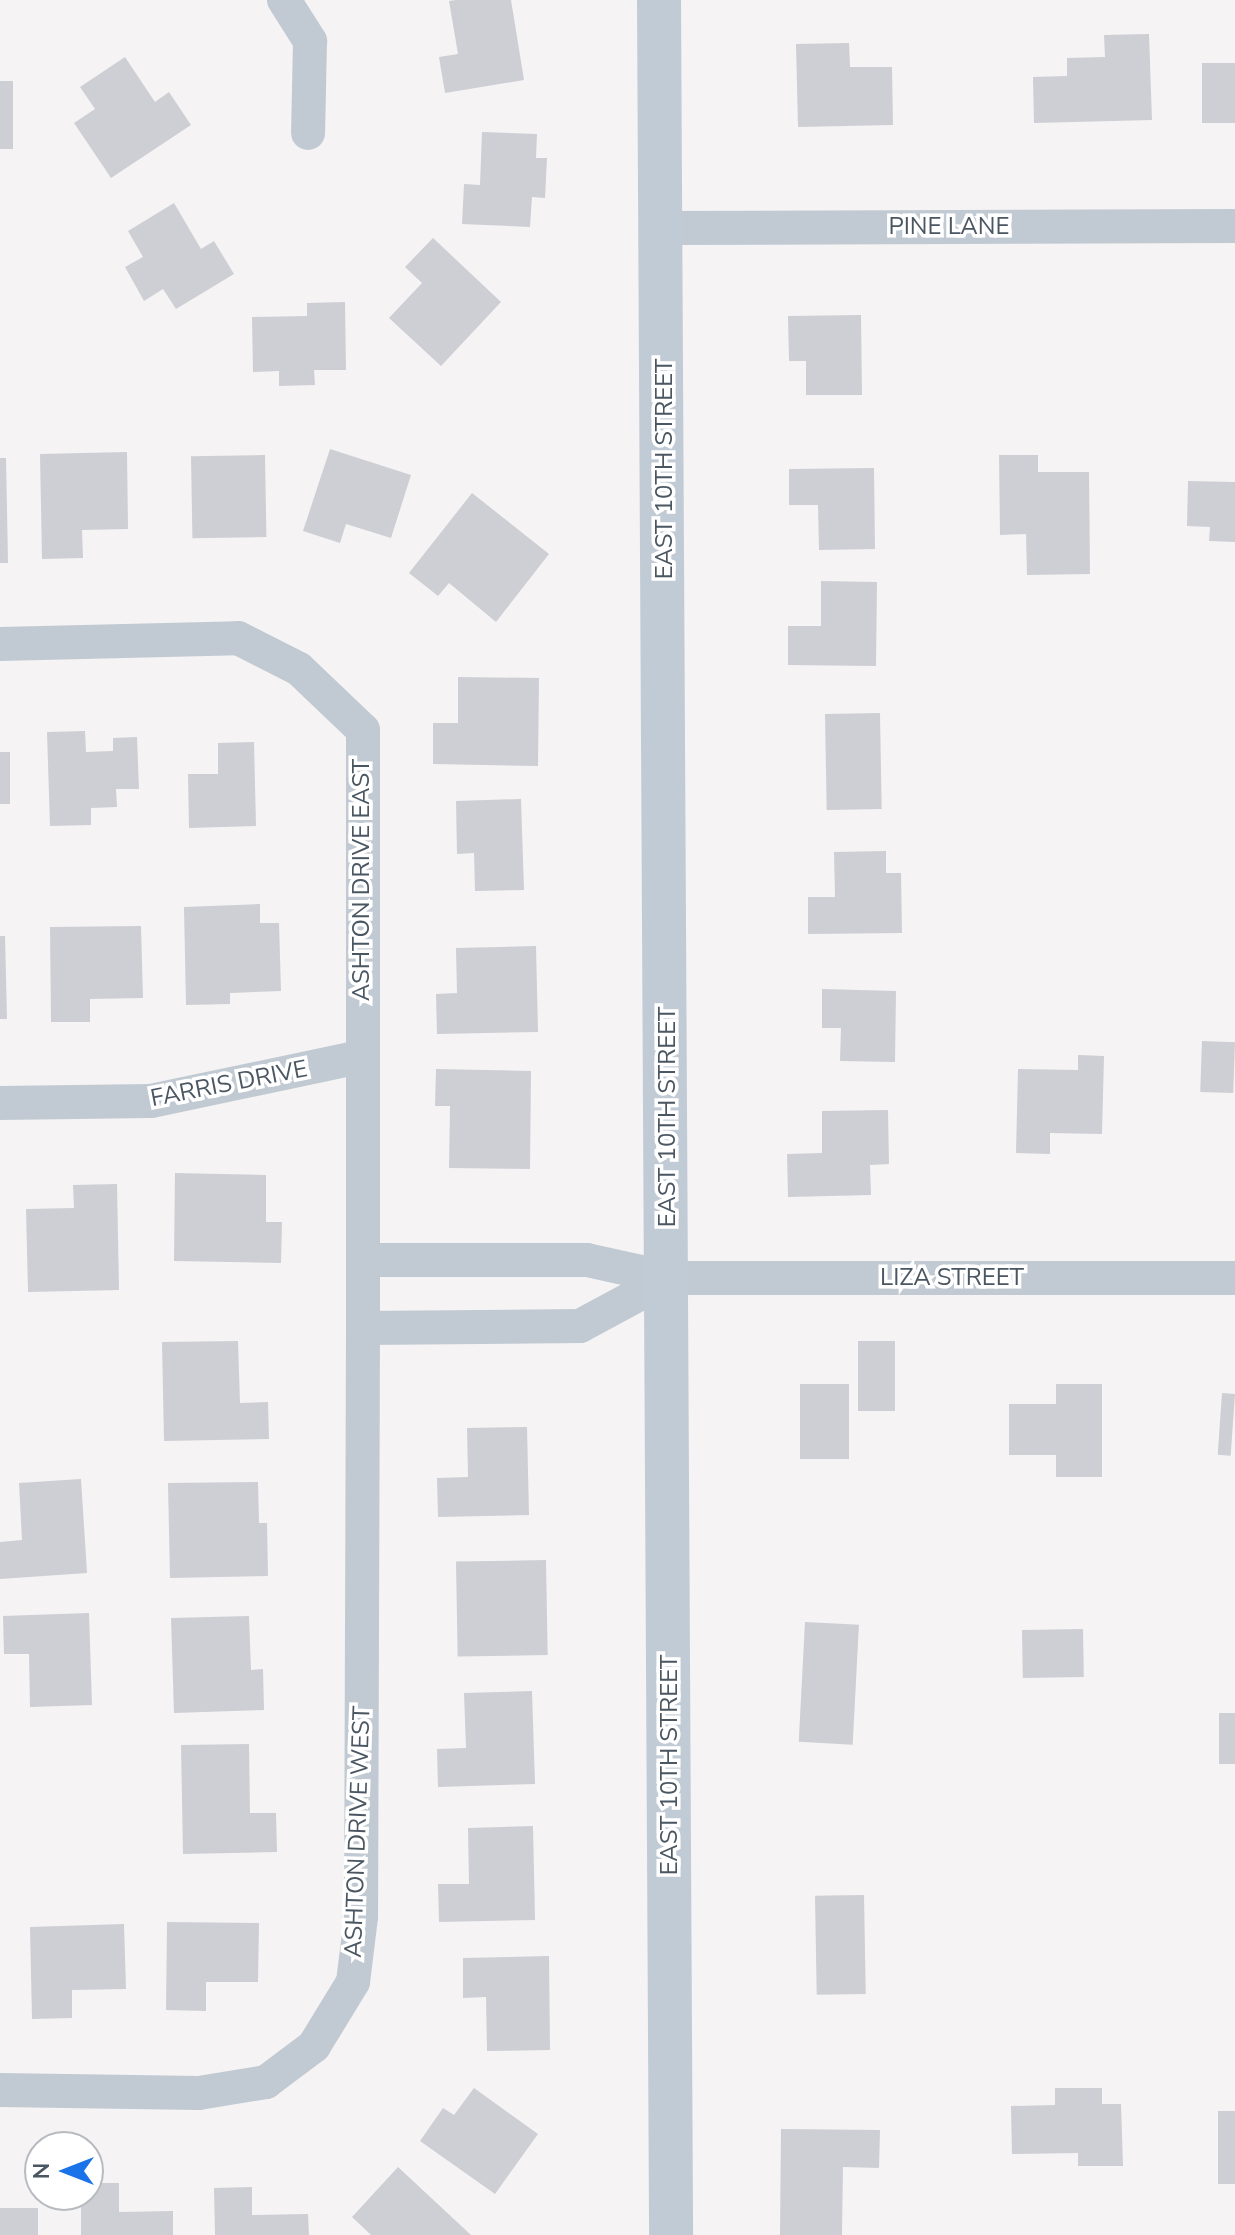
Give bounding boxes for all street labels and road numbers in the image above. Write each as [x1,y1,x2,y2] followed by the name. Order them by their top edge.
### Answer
[888,213,1010,241] street label: PINE LANE
[651,359,679,579] street label: EAST 10TH STREET
[348,759,376,1001] street label: ASHTON DRIVE EAST
[654,1007,682,1227] street label: EAST 10TH STREET
[148,1055,310,1113] street label: FARRIS DRIVE
[880,1264,1024,1292] street label: LIZA STREET
[656,1655,684,1875] street label: EAST 10TH STREET
[339,1706,377,1958] street label: ASHTON DRIVE WEST

